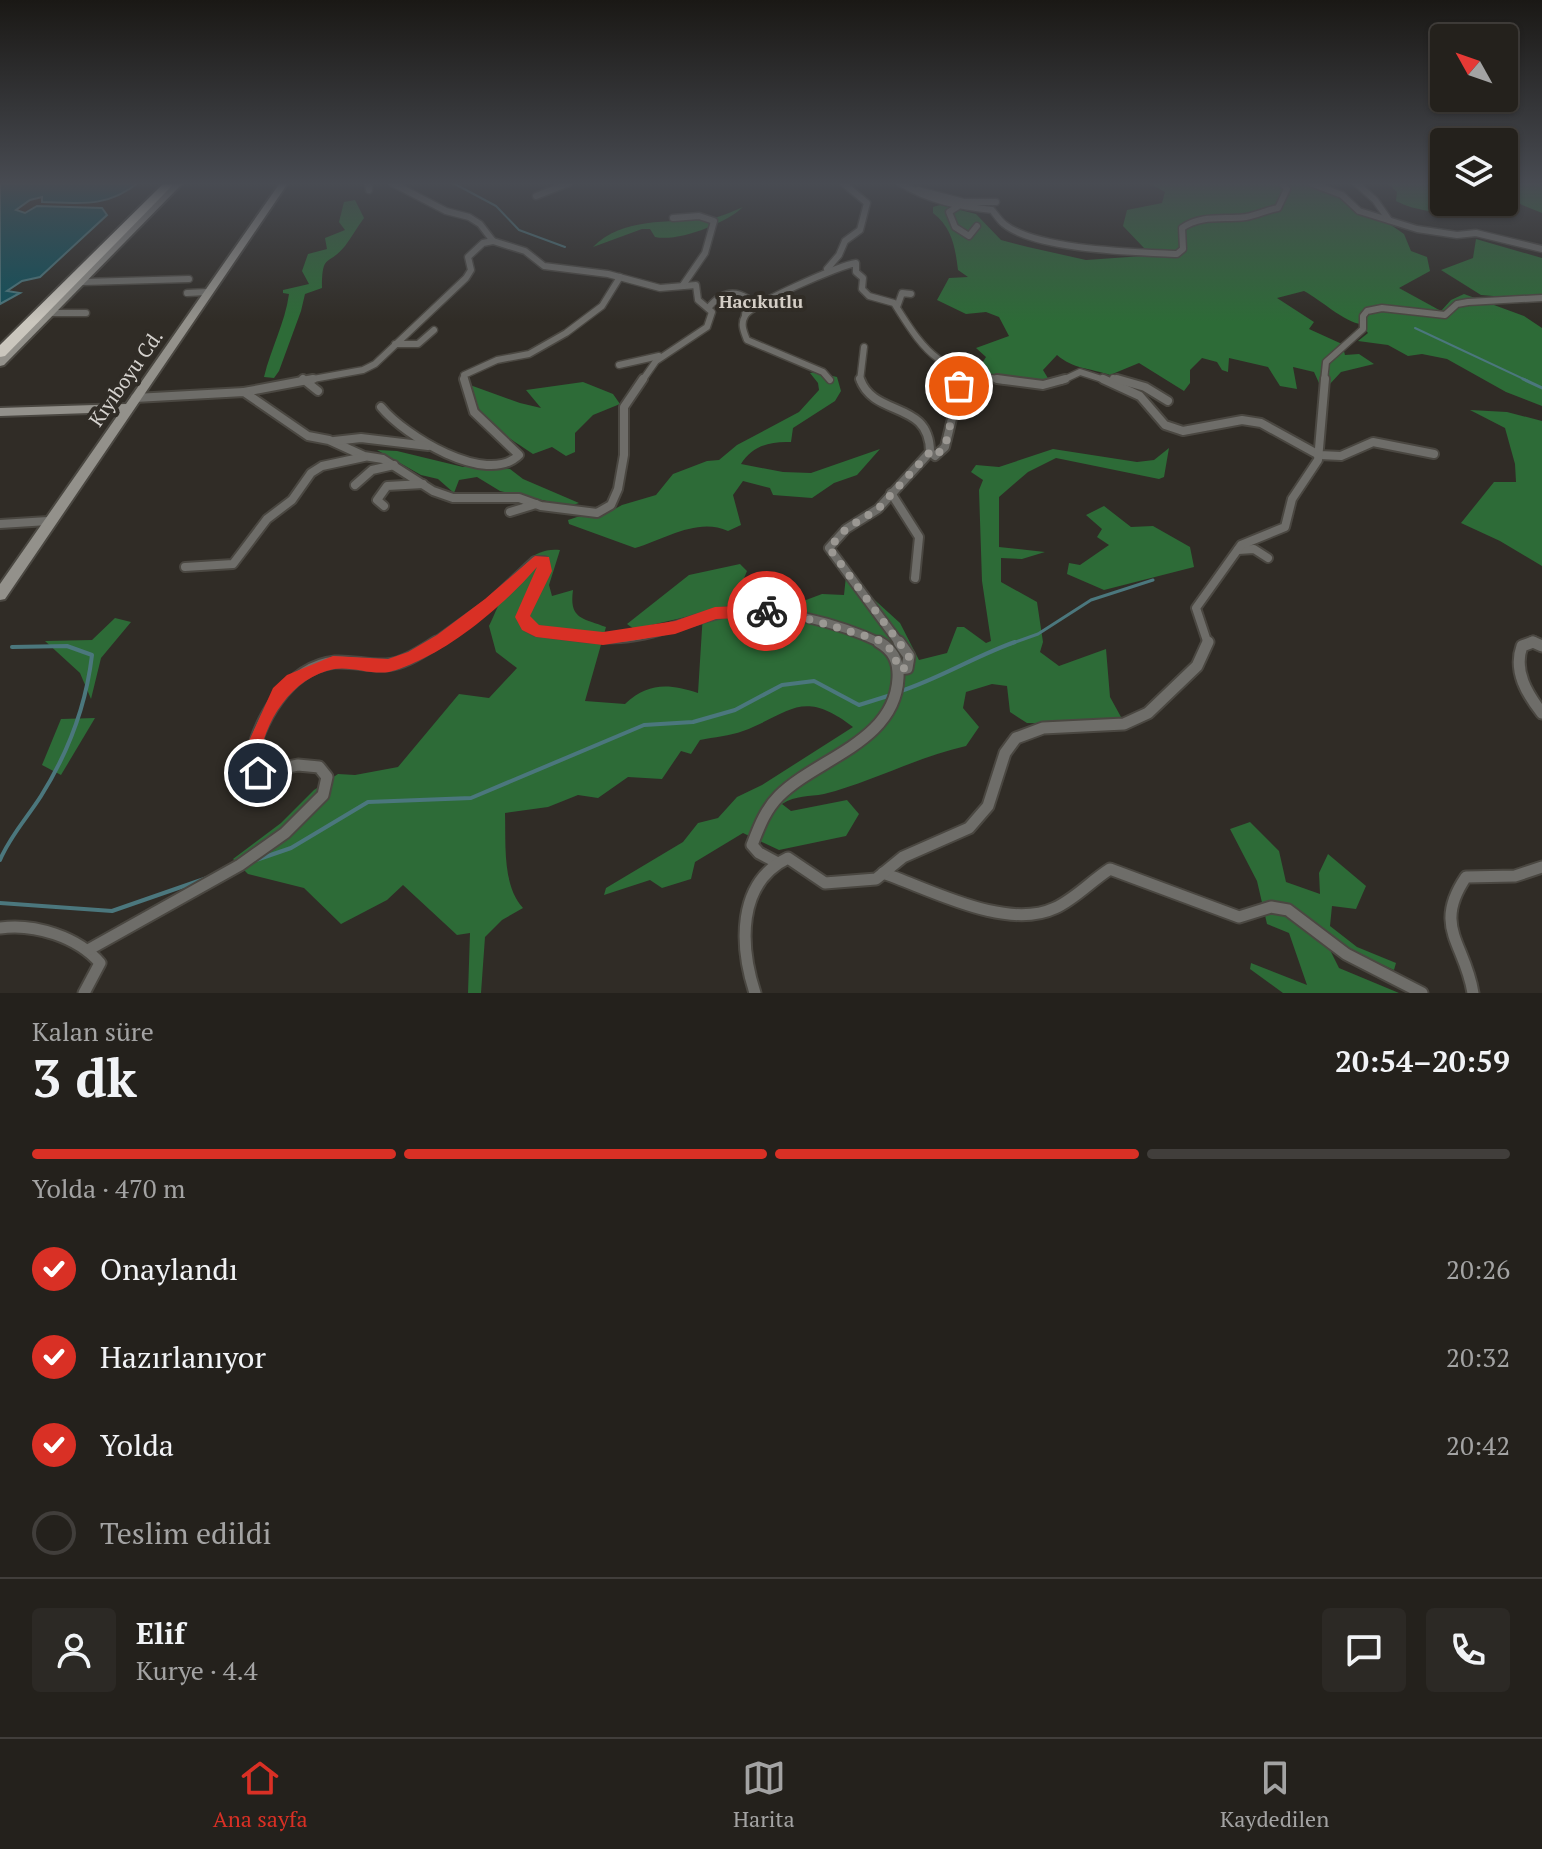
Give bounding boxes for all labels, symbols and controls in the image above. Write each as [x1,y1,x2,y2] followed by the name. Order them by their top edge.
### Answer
[1430,24,1518,112] north arrow
[1430,24,1518,216] map controls
[1430,128,1518,216] button: layers
[719,289,803,313] district label: Hacıkutlu
[82,324,169,432] street label: Kıyıboyu Cd.
[925,352,993,420] pin
[937,364,981,408] icon: bag
[727,571,807,651] courier
[745,589,789,633] icon: bike
[224,739,292,807] pin
[236,751,280,795] icon: home
[32,1014,154,1048] text: Kalan süre
[1335,1041,1510,1081] text: 20:54–20:59
[32,1043,137,1112] text: 3 dk
[32,1171,185,1205] text: Yolda · 470 m
[32,1247,76,1291] icon: check
[100,1249,238,1289] text: Onaylandı
[1446,1252,1510,1286] text: 20:26
[32,1335,76,1379] icon: check
[100,1337,266,1377] text: Hazırlanıyor
[1446,1340,1510,1374] text: 20:32
[32,1423,76,1467] icon: check
[100,1425,174,1465] text: Yolda
[1446,1428,1510,1462] text: 20:42
[100,1513,271,1553] text: Teslim edildi
[32,1608,116,1692] button: person
[1322,1608,1406,1692] button: chat
[1426,1608,1510,1692] button: phone
[136,1613,185,1653] text: Elif
[136,1653,258,1687] text: Kurye · 4.4
[213,1756,308,1833] tab: Ana sayfa
[733,1756,795,1833] tab: Harita
[1220,1756,1329,1833] tab: Kaydedilen

